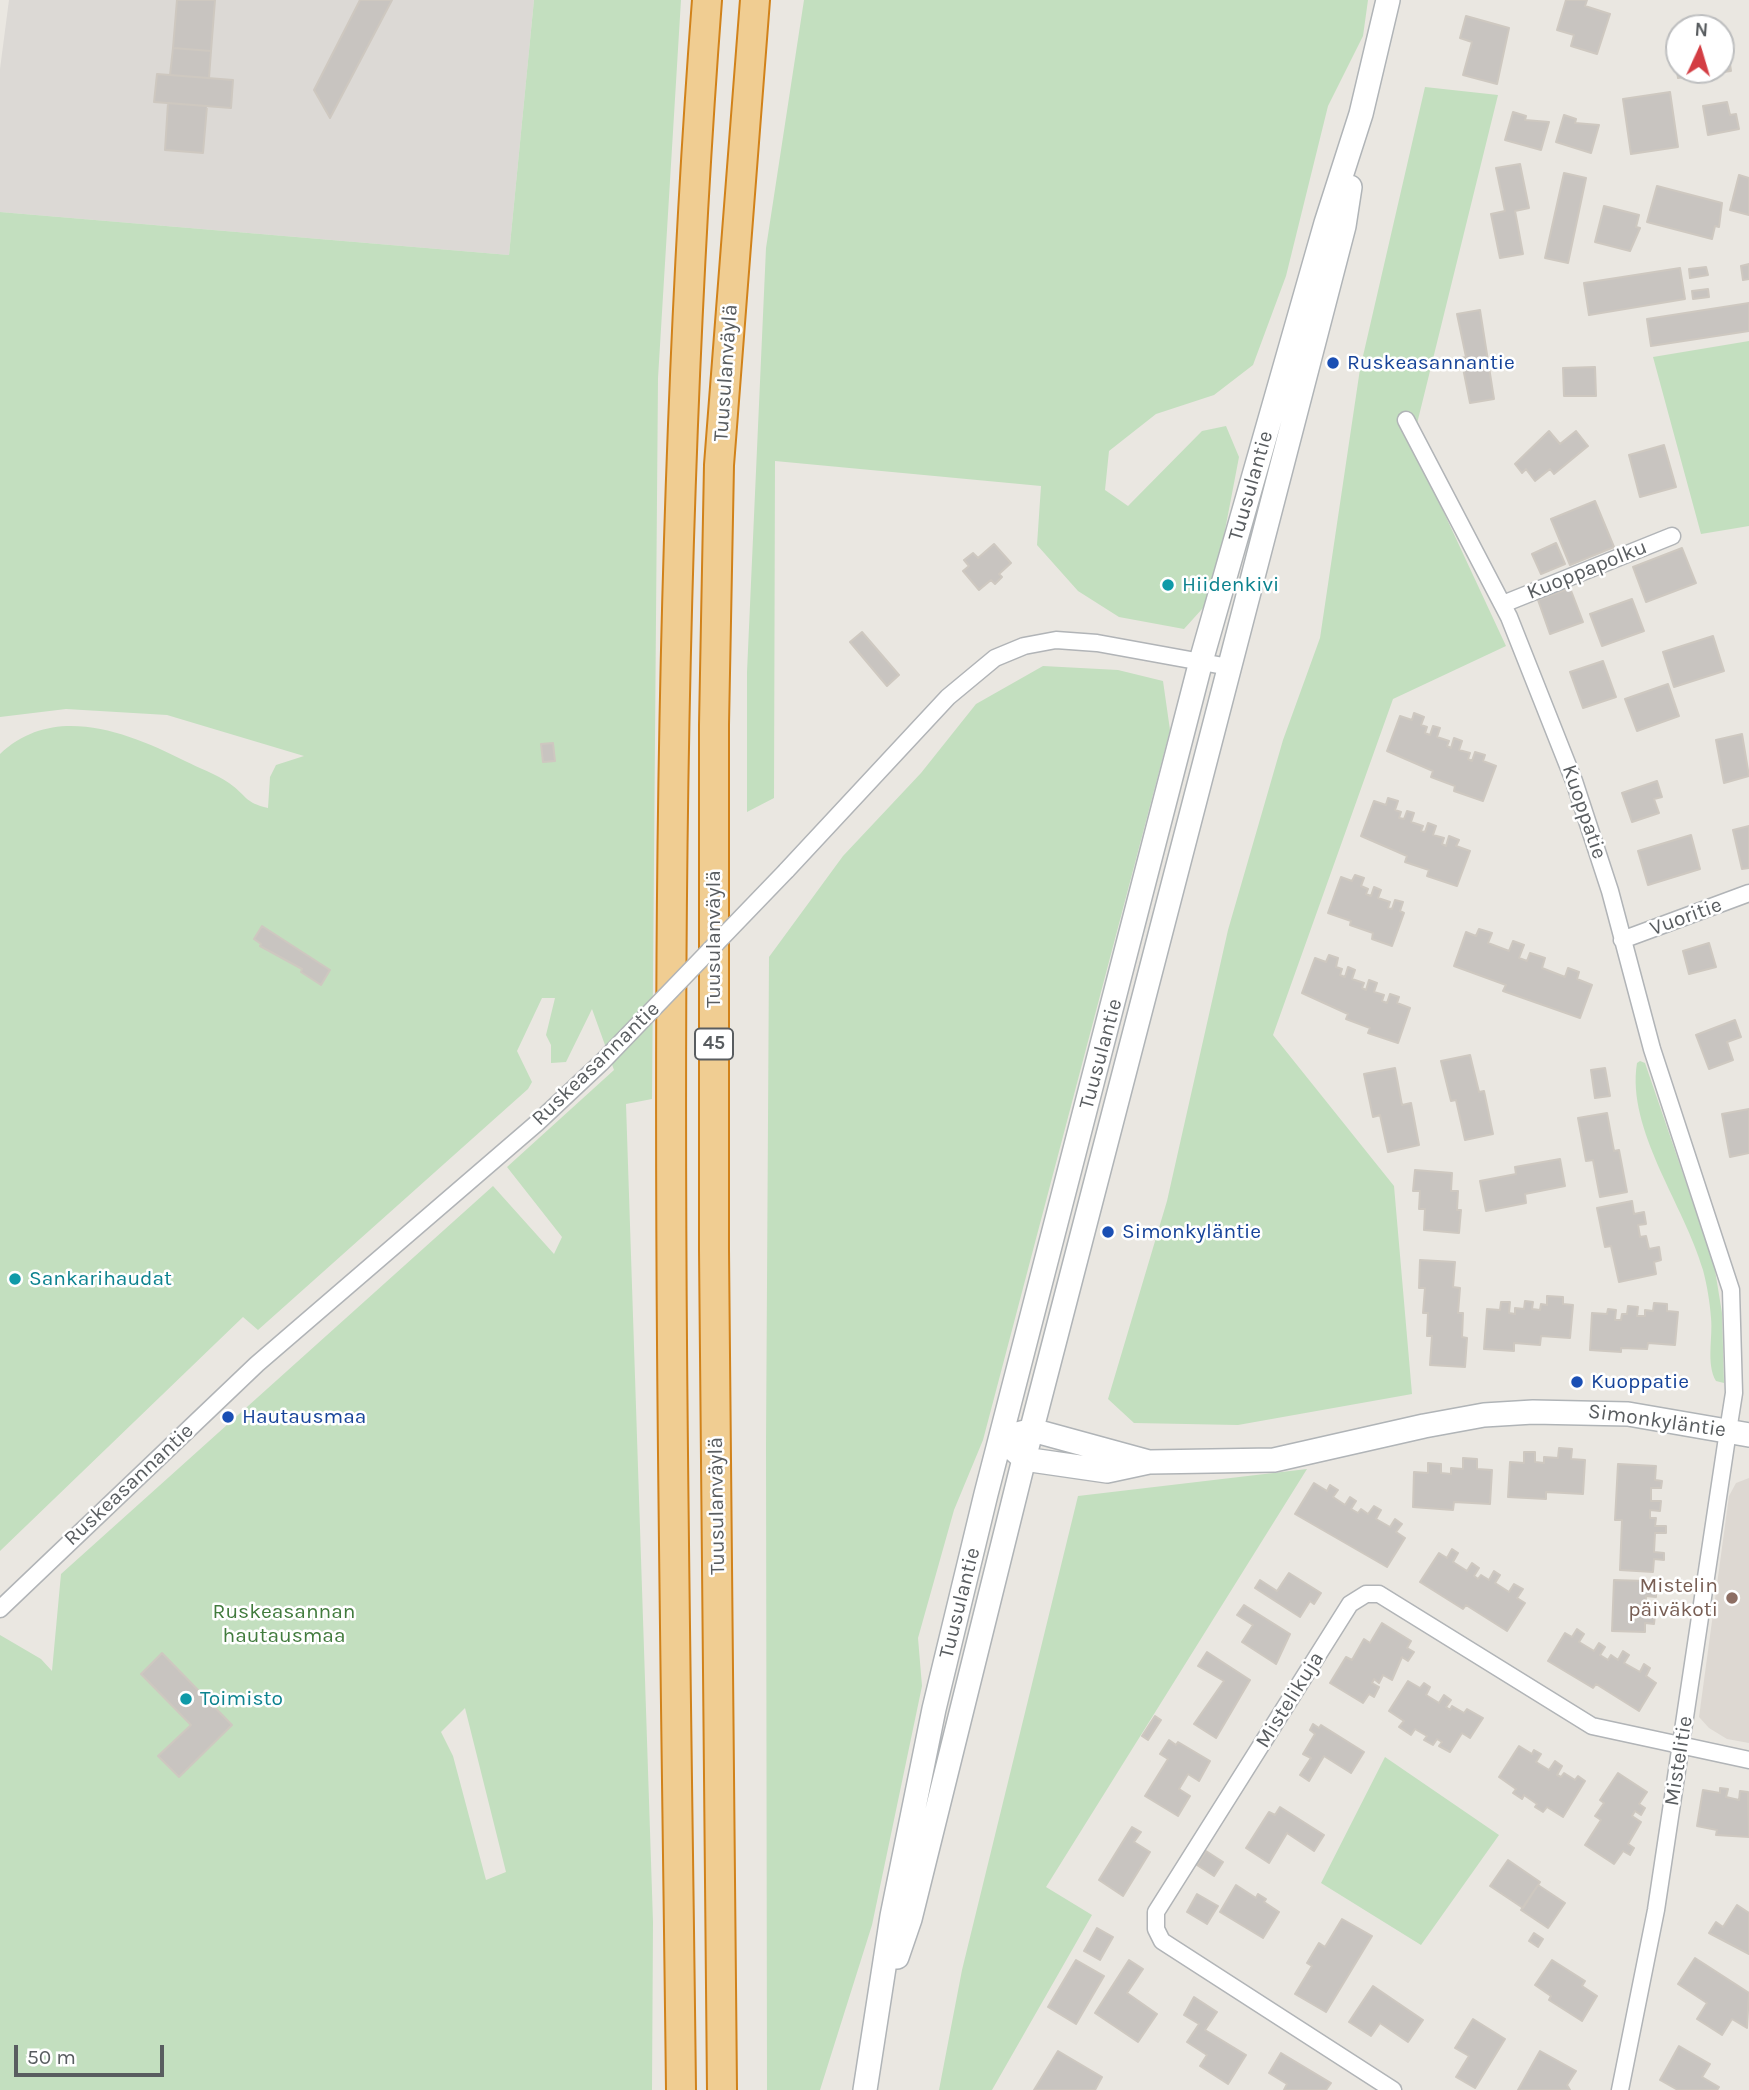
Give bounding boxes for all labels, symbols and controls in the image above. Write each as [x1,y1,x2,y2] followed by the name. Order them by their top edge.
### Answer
[1665,14,1735,84] north arrow
[1694,19,1709,41] text: N
[709,303,743,443] street label: Tuusulanväylä
[1347,350,1515,376] place label: Ruskeasannantie
[1325,355,1341,371] marker: Ruskeasannantie
[1223,428,1279,544] street label: Tuusulantie
[1523,534,1651,606] street label: Kuoppapolku
[1182,572,1279,598] place label: Hiidenkivi
[1160,577,1176,593] marker: Hiidenkivi
[1556,762,1612,862] street label: Kuoppatie
[701,870,727,1008] street label: Tuusulanväylä
[1647,892,1725,942] street label: Vuoritie
[1074,996,1128,1112] street label: Tuusulantie
[527,997,665,1131] street label: Ruskeasannantie
[695,1028,733,1060] road number: 45
[1122,1219,1261,1245] place label: Simonkyläntie
[1100,1224,1116,1240] marker: Simonkyläntie
[29,1266,172,1292] place label: Sankarihaudat
[7,1271,23,1287] marker: Sankarihaudat
[1591,1369,1689,1395] place label: Kuoppatie
[1569,1374,1585,1390] marker: Kuoppatie
[1586,1399,1728,1443] street label: Simonkyläntie
[242,1404,366,1430] place label: Hautausmaa
[220,1409,236,1425] marker: Hautausmaa
[59,1419,199,1551] street label: Ruskeasannantie
[703,1437,731,1575] street label: Tuusulanväylä
[934,1545,986,1661] street label: Tuusulantie
[1628,1573,1718,1623] place label: Mistelin päiväkoti
[1724,1590,1740,1606] marker: Mistelin päiväkoti
[213,1599,355,1649] park label: Ruskeasannan hautausmaa
[1251,1647,1329,1753] street label: Mistelikuja
[200,1686,283,1712] place label: Toimisto
[178,1691,194,1707] marker: Toimisto
[1659,1714,1699,1808] street label: Mistelitie
[18,2030,168,2074] scale bar
[27,2045,76,2069] text: 50 m

